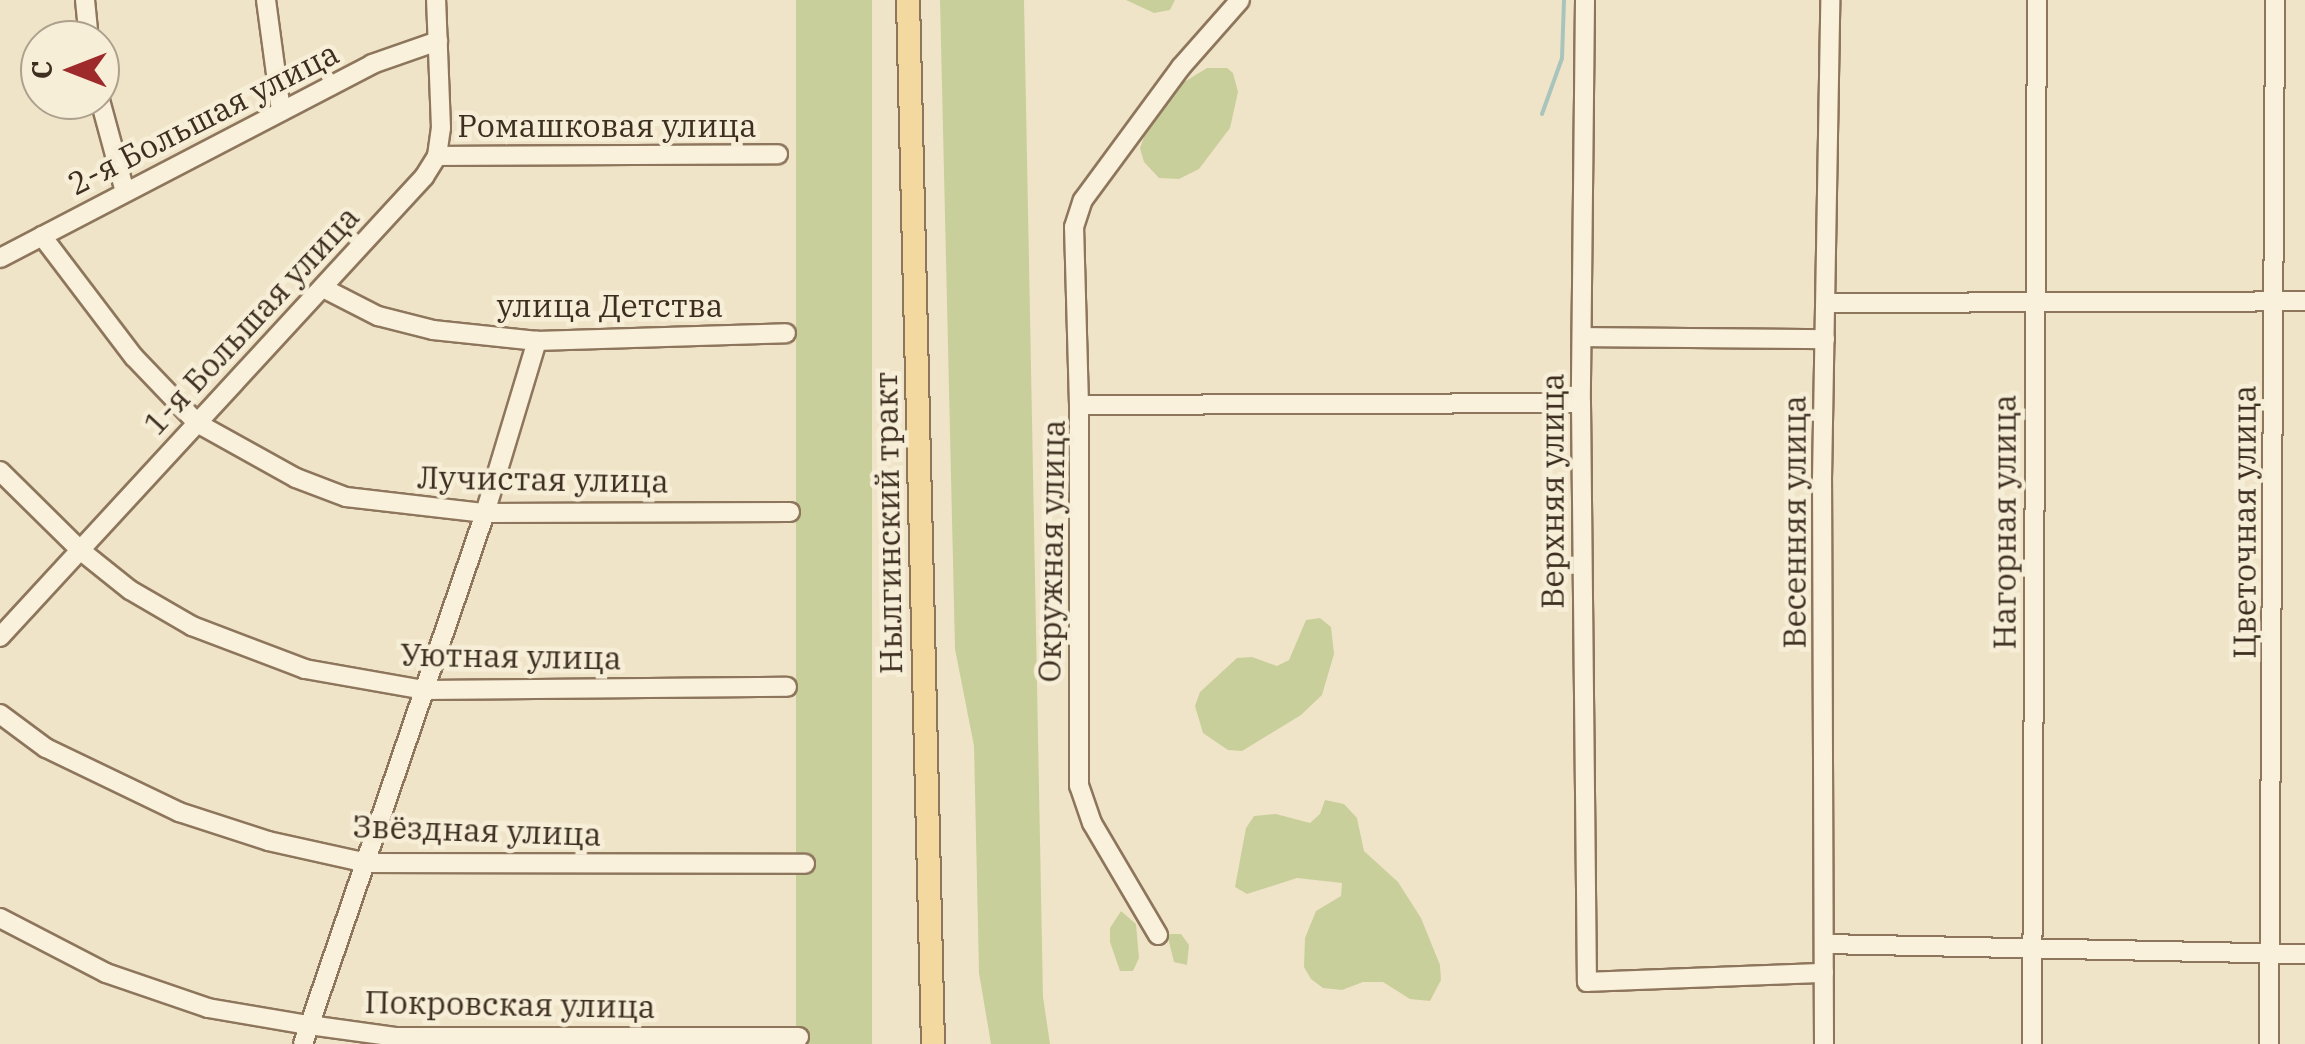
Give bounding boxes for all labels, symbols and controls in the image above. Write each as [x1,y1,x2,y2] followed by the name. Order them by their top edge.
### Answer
[20,20,120,120] north arrow
[61,33,345,203] street label: 2-я Большая улица
[23,61,60,79] text: С
[457,106,757,144] street label: Ромашковая улица
[135,198,367,442] street label: 1-я Большая улица
[497,286,723,324] street label: улица Детства
[866,371,910,675] street label: Нылгинский тракт
[1533,373,1571,609] street label: Верхняя улица
[2225,385,2263,659] street label: Цветочная улица
[1985,394,2023,650] street label: Нагорная улица
[1775,395,1813,649] street label: Весенняя улица
[1030,419,1072,683] street label: Окружная улица
[417,458,669,500] street label: Лучистая улица
[400,635,622,677] street label: Уютная улица
[352,806,602,854] street label: Звёздная улица
[364,982,656,1026] street label: Покровская улица

